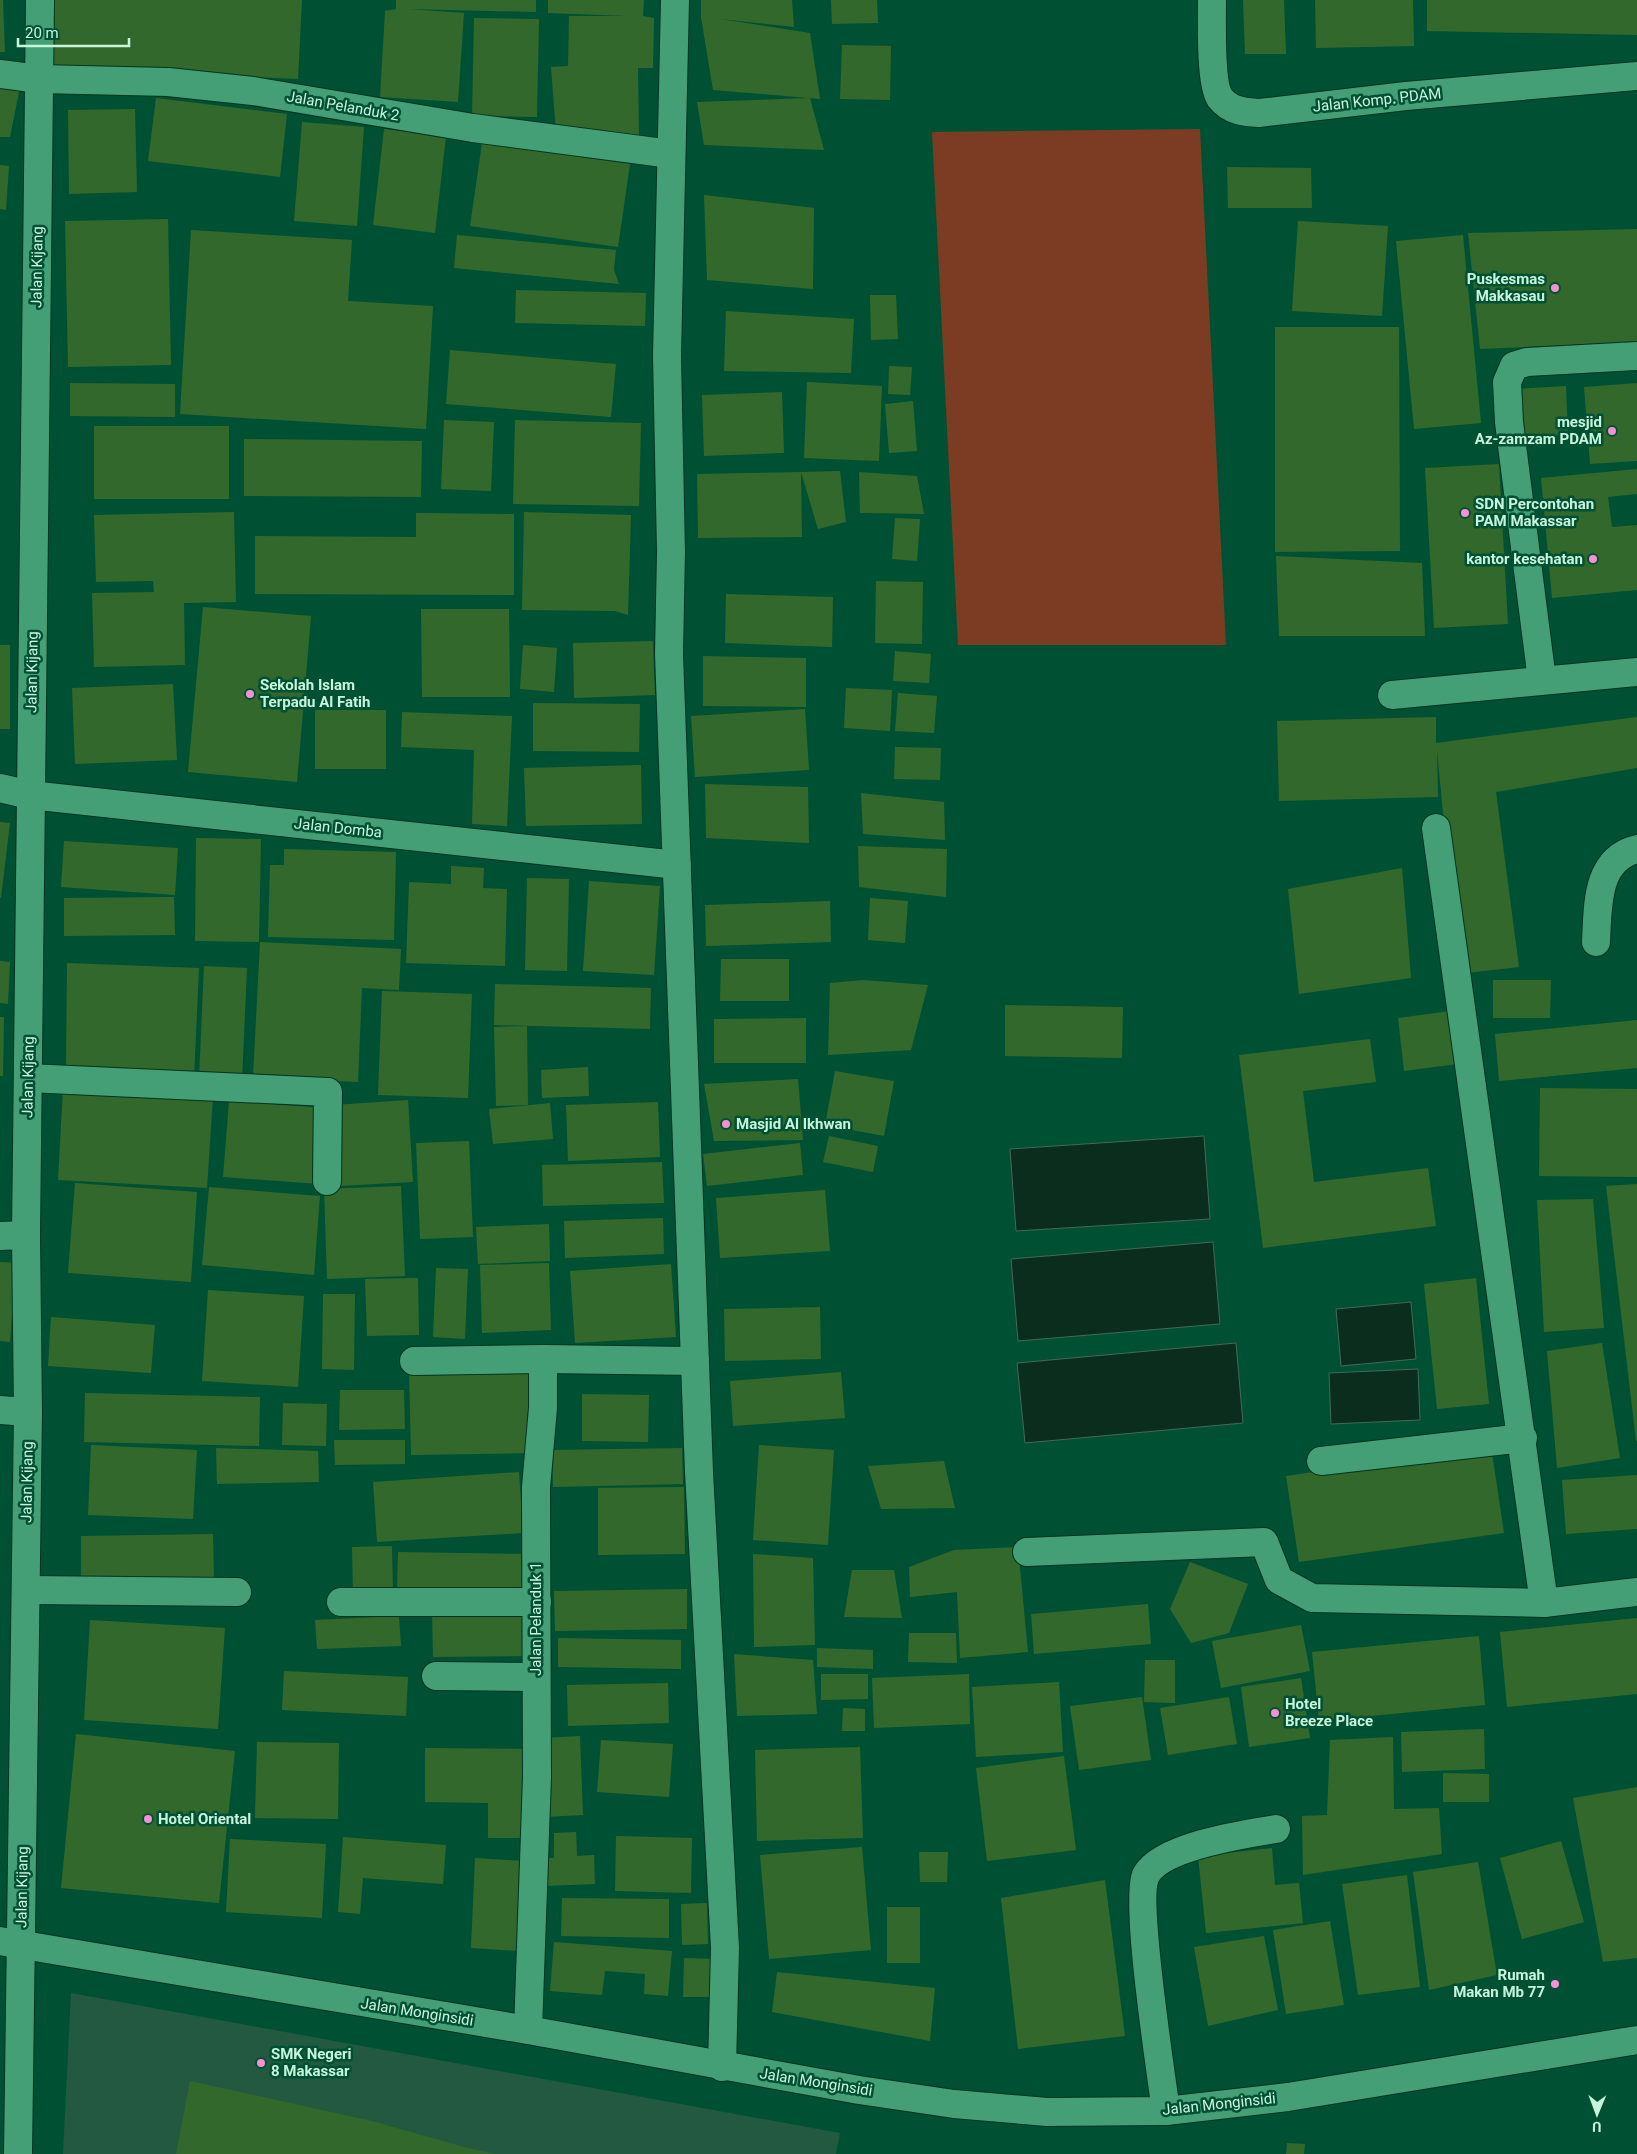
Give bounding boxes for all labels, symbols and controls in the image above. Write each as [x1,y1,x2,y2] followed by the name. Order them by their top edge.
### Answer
[18,15,129,47] scale bar
[25,24,59,42] text: 20 m
[1312,84,1442,116] street label: Jalan Komp. PDAM
[285,87,401,125] street label: Jalan Pelanduk 2
[27,226,47,308] street label: Jalan Kijang
[1467,270,1545,305] place label: Puskesmas Makkasau
[1549,282,1561,294] marker: Puskesmas Makkasau
[1475,413,1602,448] place label: mesjid Az-zamzam PDAM
[1606,425,1618,437] marker: mesjid Az-zamzam PDAM
[1475,495,1594,530] place label: SDN Percontohan PAM Makassar
[1459,507,1471,519] marker: SDN Percontohan PAM Makassar
[1466,550,1583,568] place label: kantor kesehatan
[1587,553,1599,565] marker: kantor kesehatan
[22,631,42,713] street label: Jalan Kijang
[260,676,370,711] place label: Sekolah Islam Terpadu Al Fatih
[244,688,256,700] marker: Sekolah Islam Terpadu Al Fatih
[293,814,383,842] street label: Jalan Domba
[18,1036,38,1118] street label: Jalan Kijang
[736,1115,851,1133] place label: Masjid Al Ikhwan
[720,1118,732,1130] marker: Masjid Al Ikhwan
[17,1441,37,1523] street label: Jalan Kijang
[527,1562,545,1676] street label: Jalan Pelanduk 1
[1285,1695,1373,1730] place label: Hotel Breeze Place
[1269,1707,1281,1719] marker: Hotel Breeze Place
[158,1810,251,1828] place label: Hotel Oriental
[142,1813,154,1825] marker: Hotel Oriental
[12,1846,32,1928] street label: Jalan Kijang
[1453,1966,1545,2001] place label: Rumah Makan Mb 77
[1549,1978,1561,1990] marker: Rumah Makan Mb 77
[359,1994,475,2030] street label: Jalan Monginsidi
[271,2045,351,2080] place label: SMK Negeri 8 Makassar
[255,2057,267,2069] marker: SMK Negeri 8 Makassar
[758,2064,874,2100] street label: Jalan Monginsidi
[1161,2089,1277,2119] street label: Jalan Monginsidi
[1572,2089,1622,2139] north arrow
[1592,2119,1602,2135] text: U

